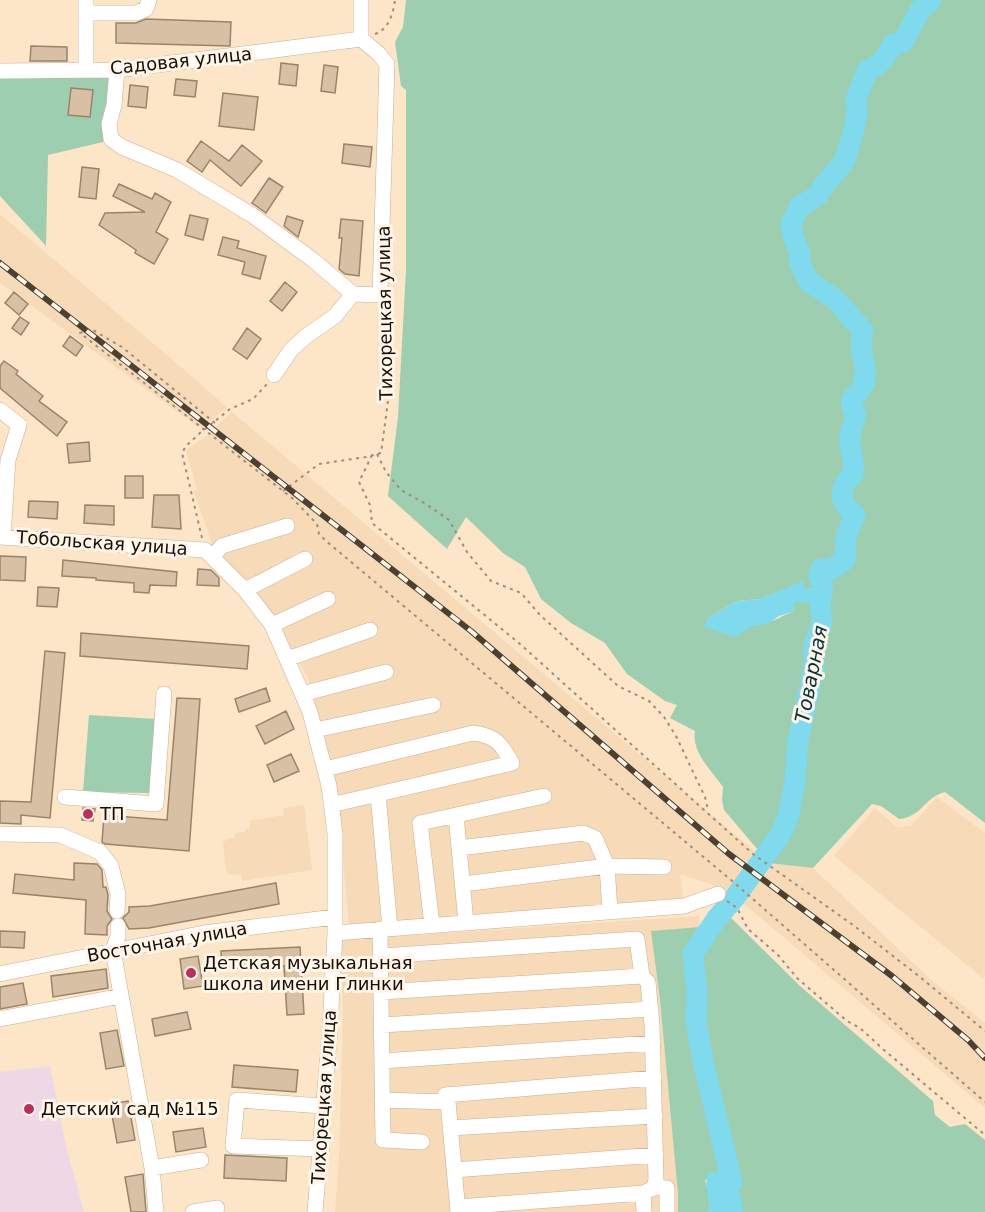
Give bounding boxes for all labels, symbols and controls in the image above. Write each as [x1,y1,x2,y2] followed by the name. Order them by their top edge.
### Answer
[109,43,253,78] street label: Садовая улица
[372,225,397,402] street label: Тихорецкая улица
[15,526,188,559] street label: Тобольская улица
[790,623,832,725] water label: Товарная
[99,803,125,824] place label: ТП
[81,807,95,821] marker: ТП
[85,917,248,966] street label: Восточная улица
[203,952,413,994] place label: Детская музыкальная школа имени Глинки
[184,966,198,980] marker: Детская музыкальная школа имени Глинки
[307,1009,340,1186] street label: Тихорецкая улица
[41,1098,219,1119] place label: Детский сад №115
[22,1102,36,1116] marker: Детский сад №115

